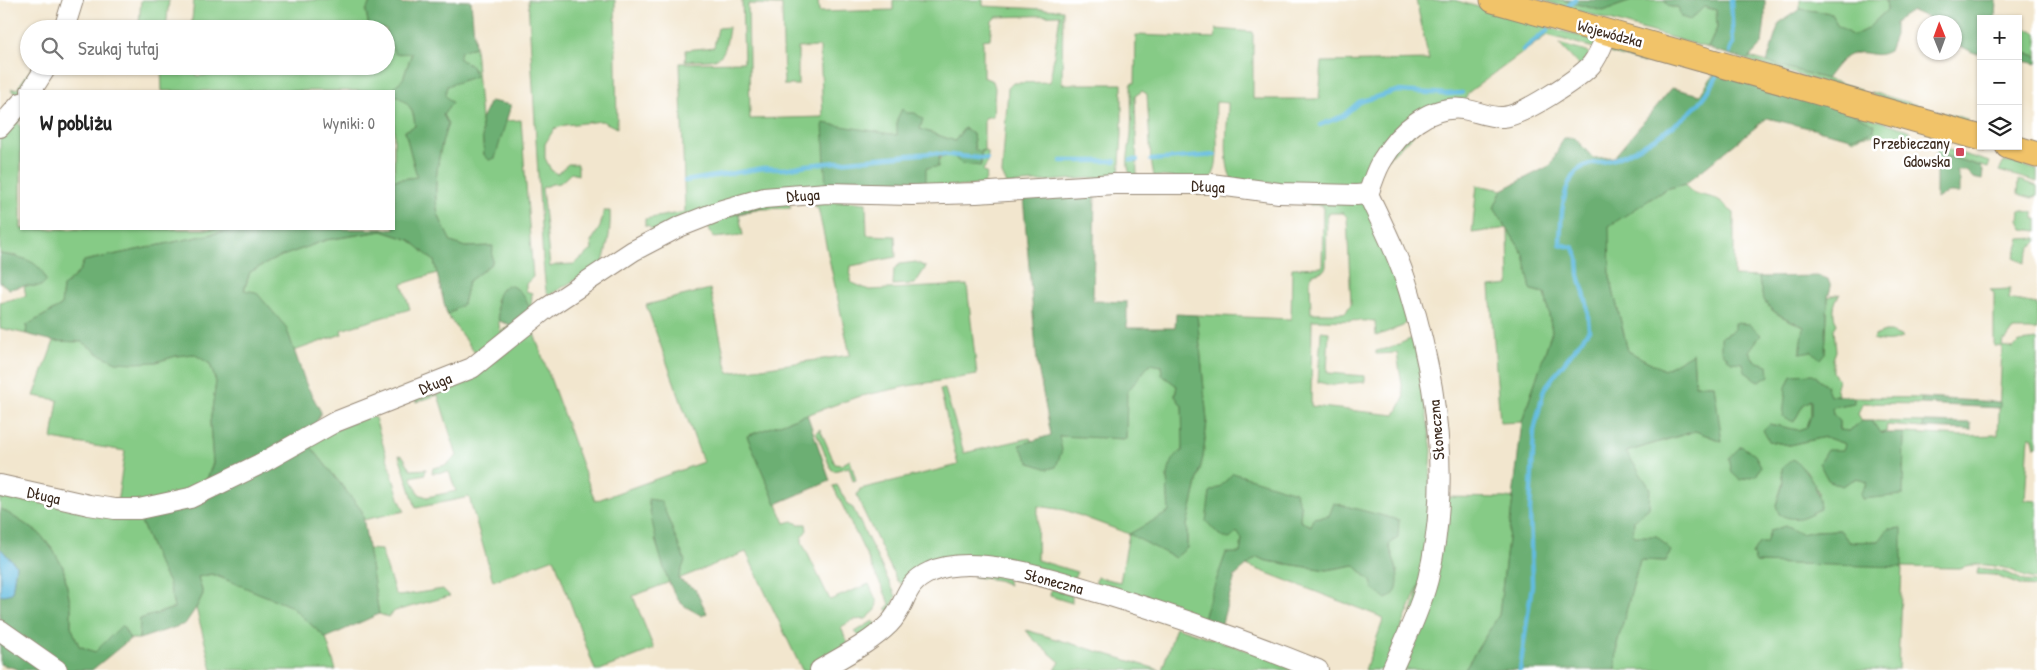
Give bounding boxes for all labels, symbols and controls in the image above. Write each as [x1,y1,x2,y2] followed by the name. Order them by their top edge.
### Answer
[1575,14,1645,52] street label: Wojewódzka
[1917,15,1962,60] north arrow
[1977,15,2022,150] map controls
[1977,15,2022,60] button: +
[20,20,395,75] search box
[38,34,66,62] icon: search
[78,35,159,61] text: Szukaj tutaj
[1977,60,2022,105] button: −
[1977,105,2022,150] button: layers
[40,108,112,137] text: W pobliżu
[323,112,375,134] text: Wyniki: 0
[1873,132,1950,172] place label: Przebieczany Gdowska
[1954,146,1966,158] marker: Przebieczany Gdowska
[1191,174,1225,198] street label: Długa
[786,183,820,207] street label: Długa
[415,367,455,399] street label: Długa
[1422,399,1450,461] street label: Słoneczna
[25,481,63,509] street label: Długa
[1022,563,1086,599] street label: Słoneczna

